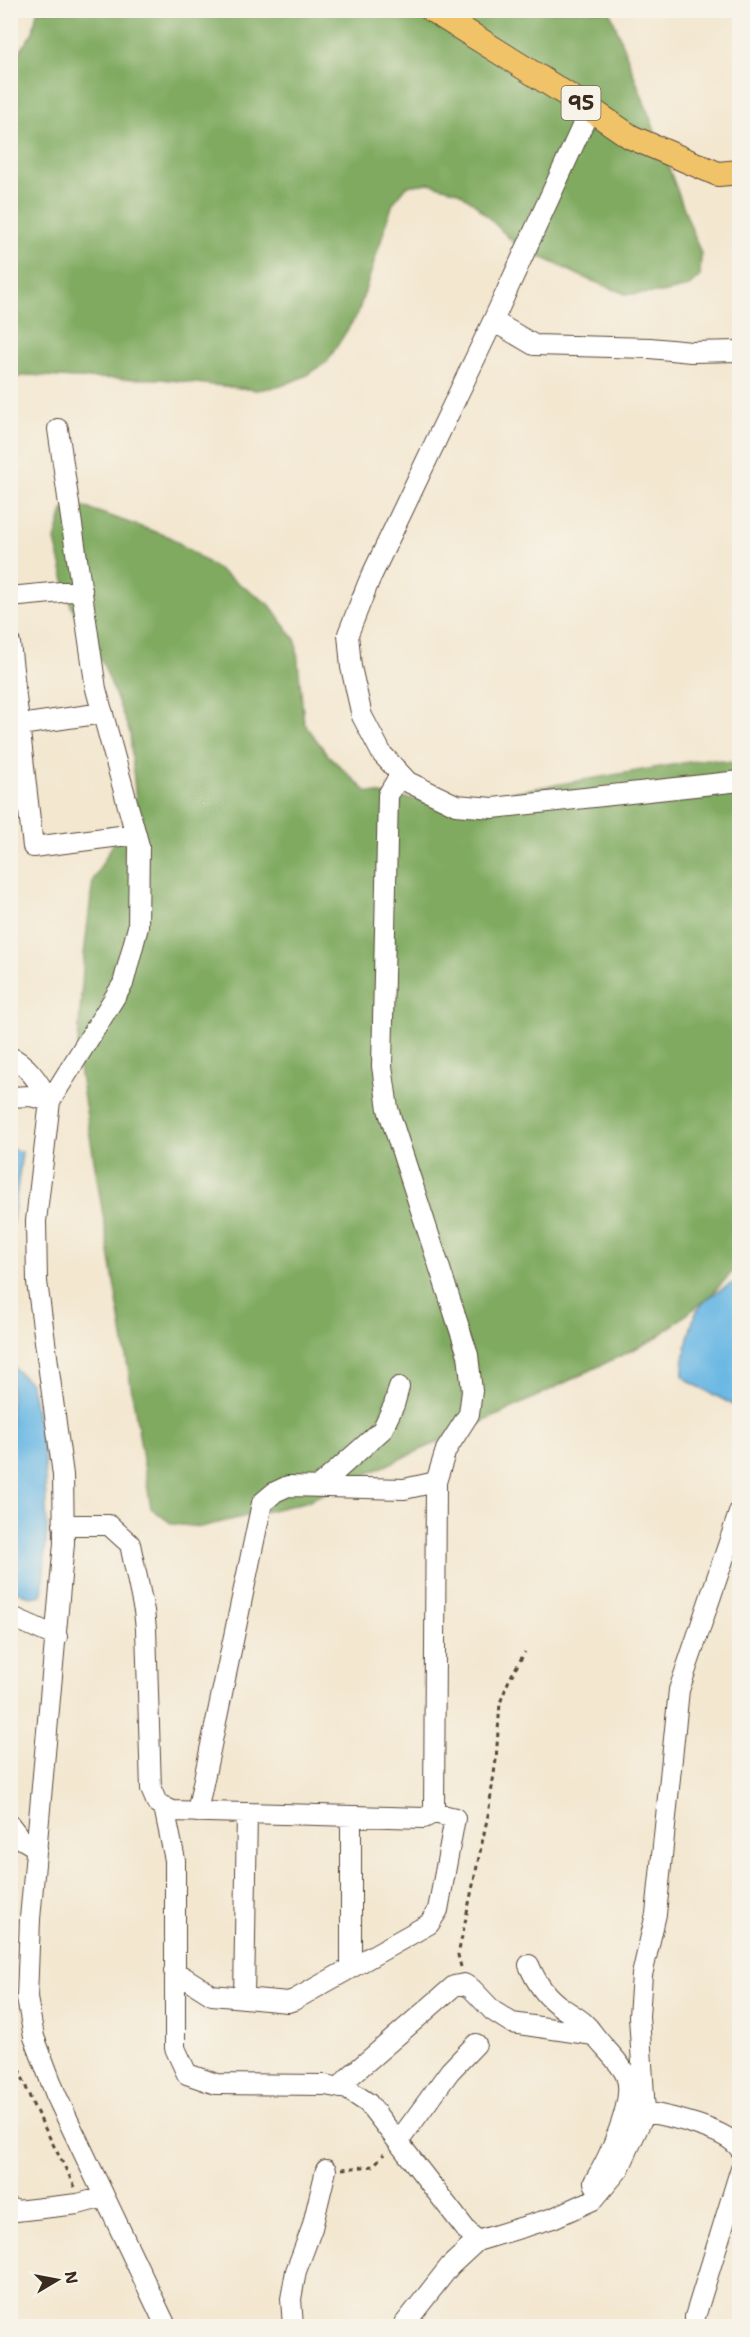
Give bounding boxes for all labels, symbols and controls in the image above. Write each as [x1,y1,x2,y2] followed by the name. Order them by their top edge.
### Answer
[562,86,600,120] road number: 95
[27,2250,87,2310] north arrow
[60,2269,83,2286] text: N

